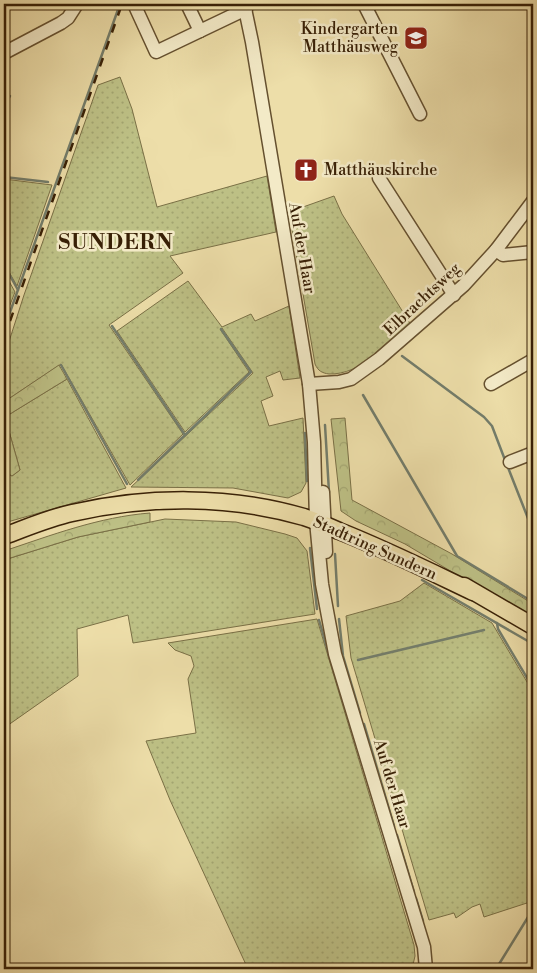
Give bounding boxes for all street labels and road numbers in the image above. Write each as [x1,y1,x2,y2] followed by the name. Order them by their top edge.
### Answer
[284,200,320,295] street label: Auf der Haar
[379,258,465,340] street label: Elbrachtsweg
[310,512,440,584] street label: Stadtring Sundern
[369,736,415,831] street label: Auf der Haar

